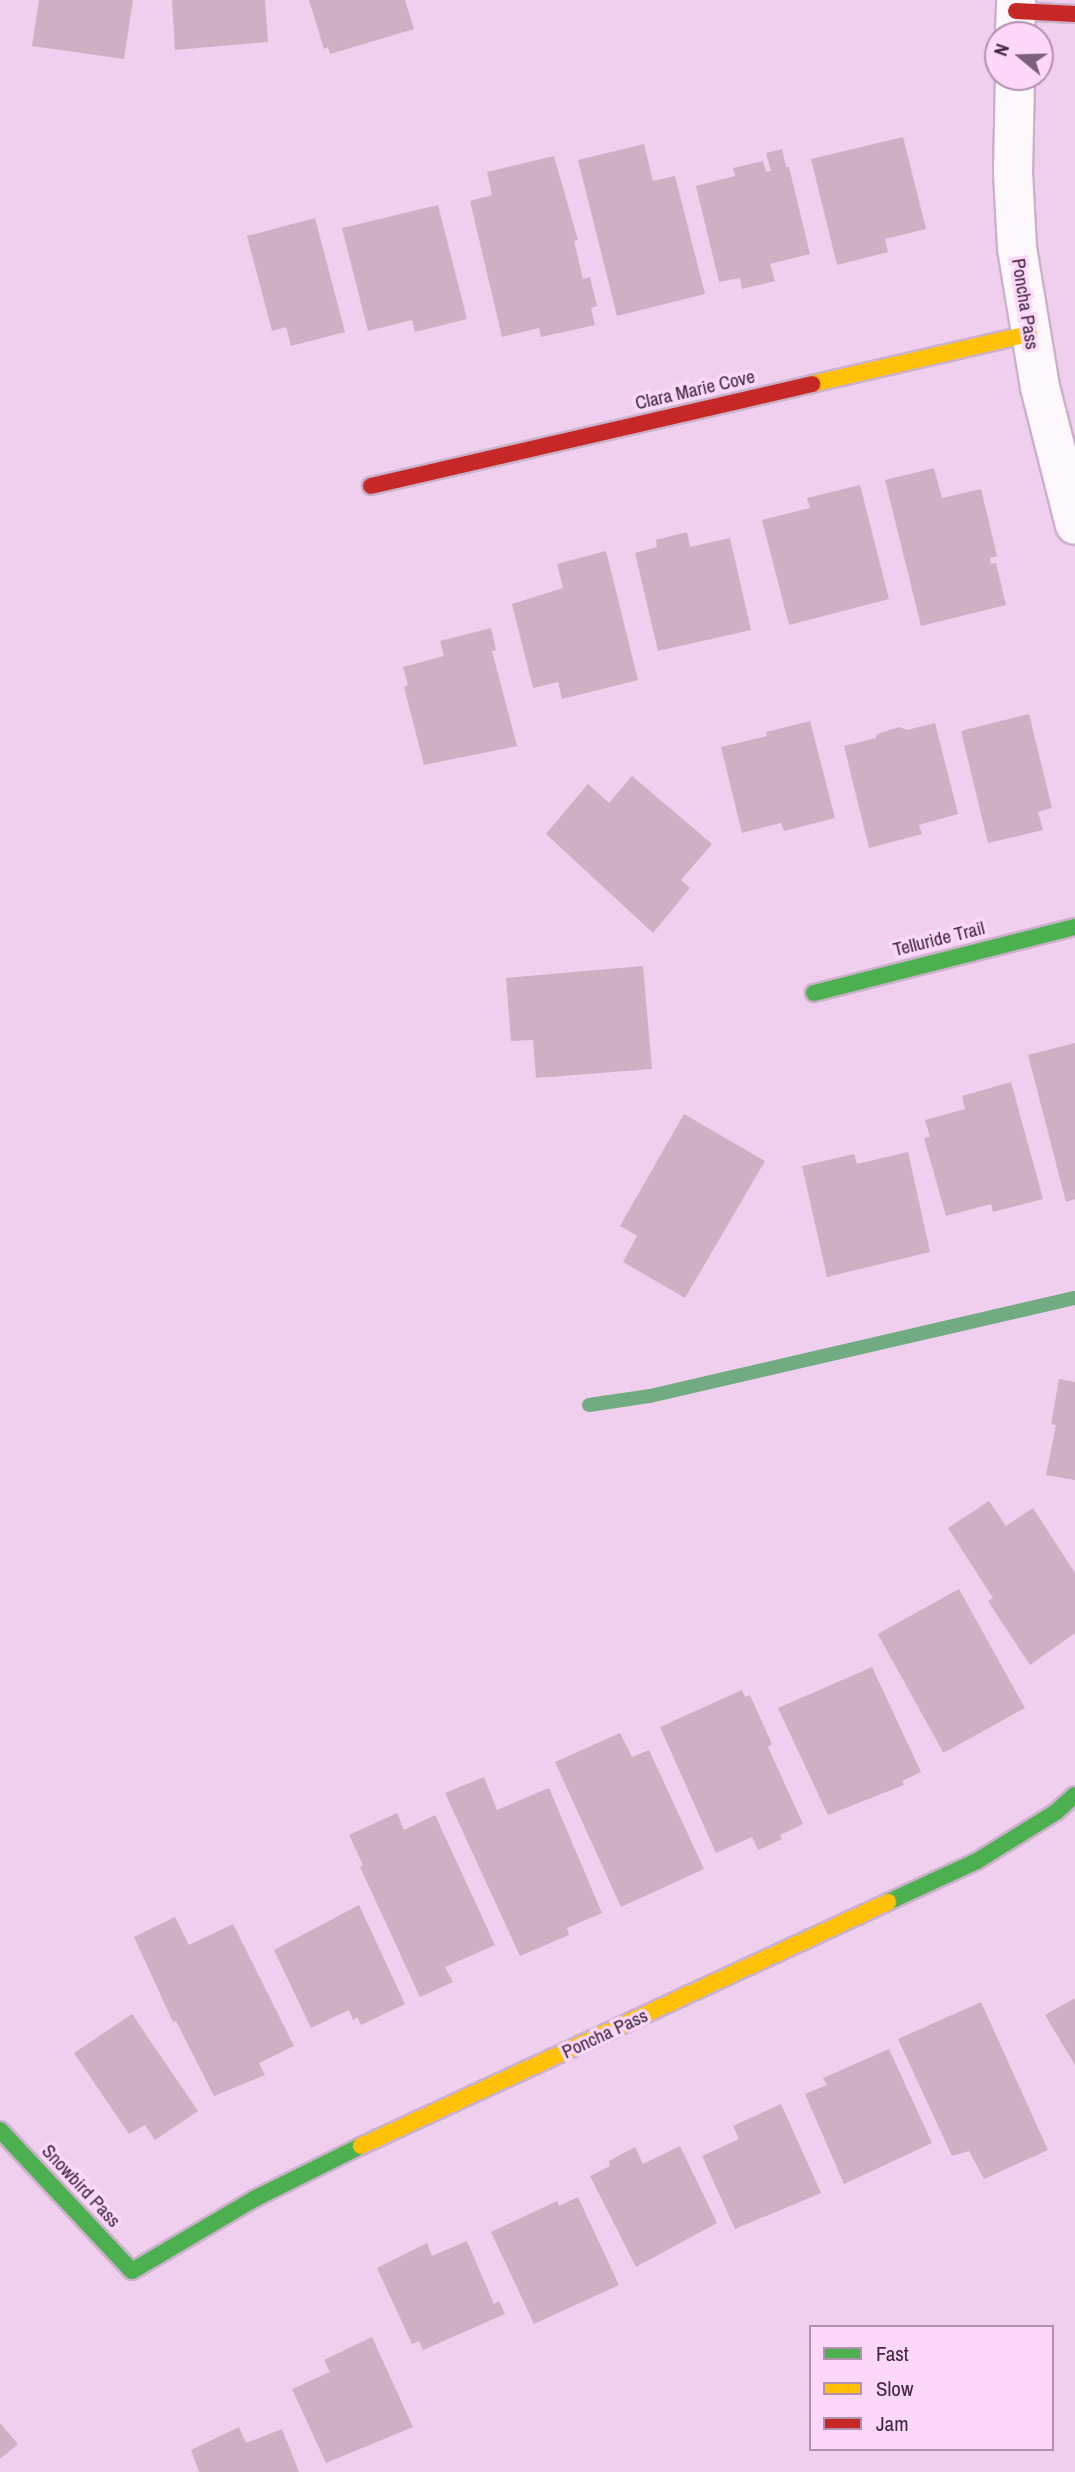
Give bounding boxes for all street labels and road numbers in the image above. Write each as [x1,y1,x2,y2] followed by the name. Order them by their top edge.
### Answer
[1007,257,1043,351] street label: Poncha Pass
[633,365,757,415] street label: Clara Marie Cove
[891,917,987,961] street label: Telluride Trail
[559,2004,651,2064] street label: Poncha Pass
[37,2140,125,2232] street label: Snowbird Pass

